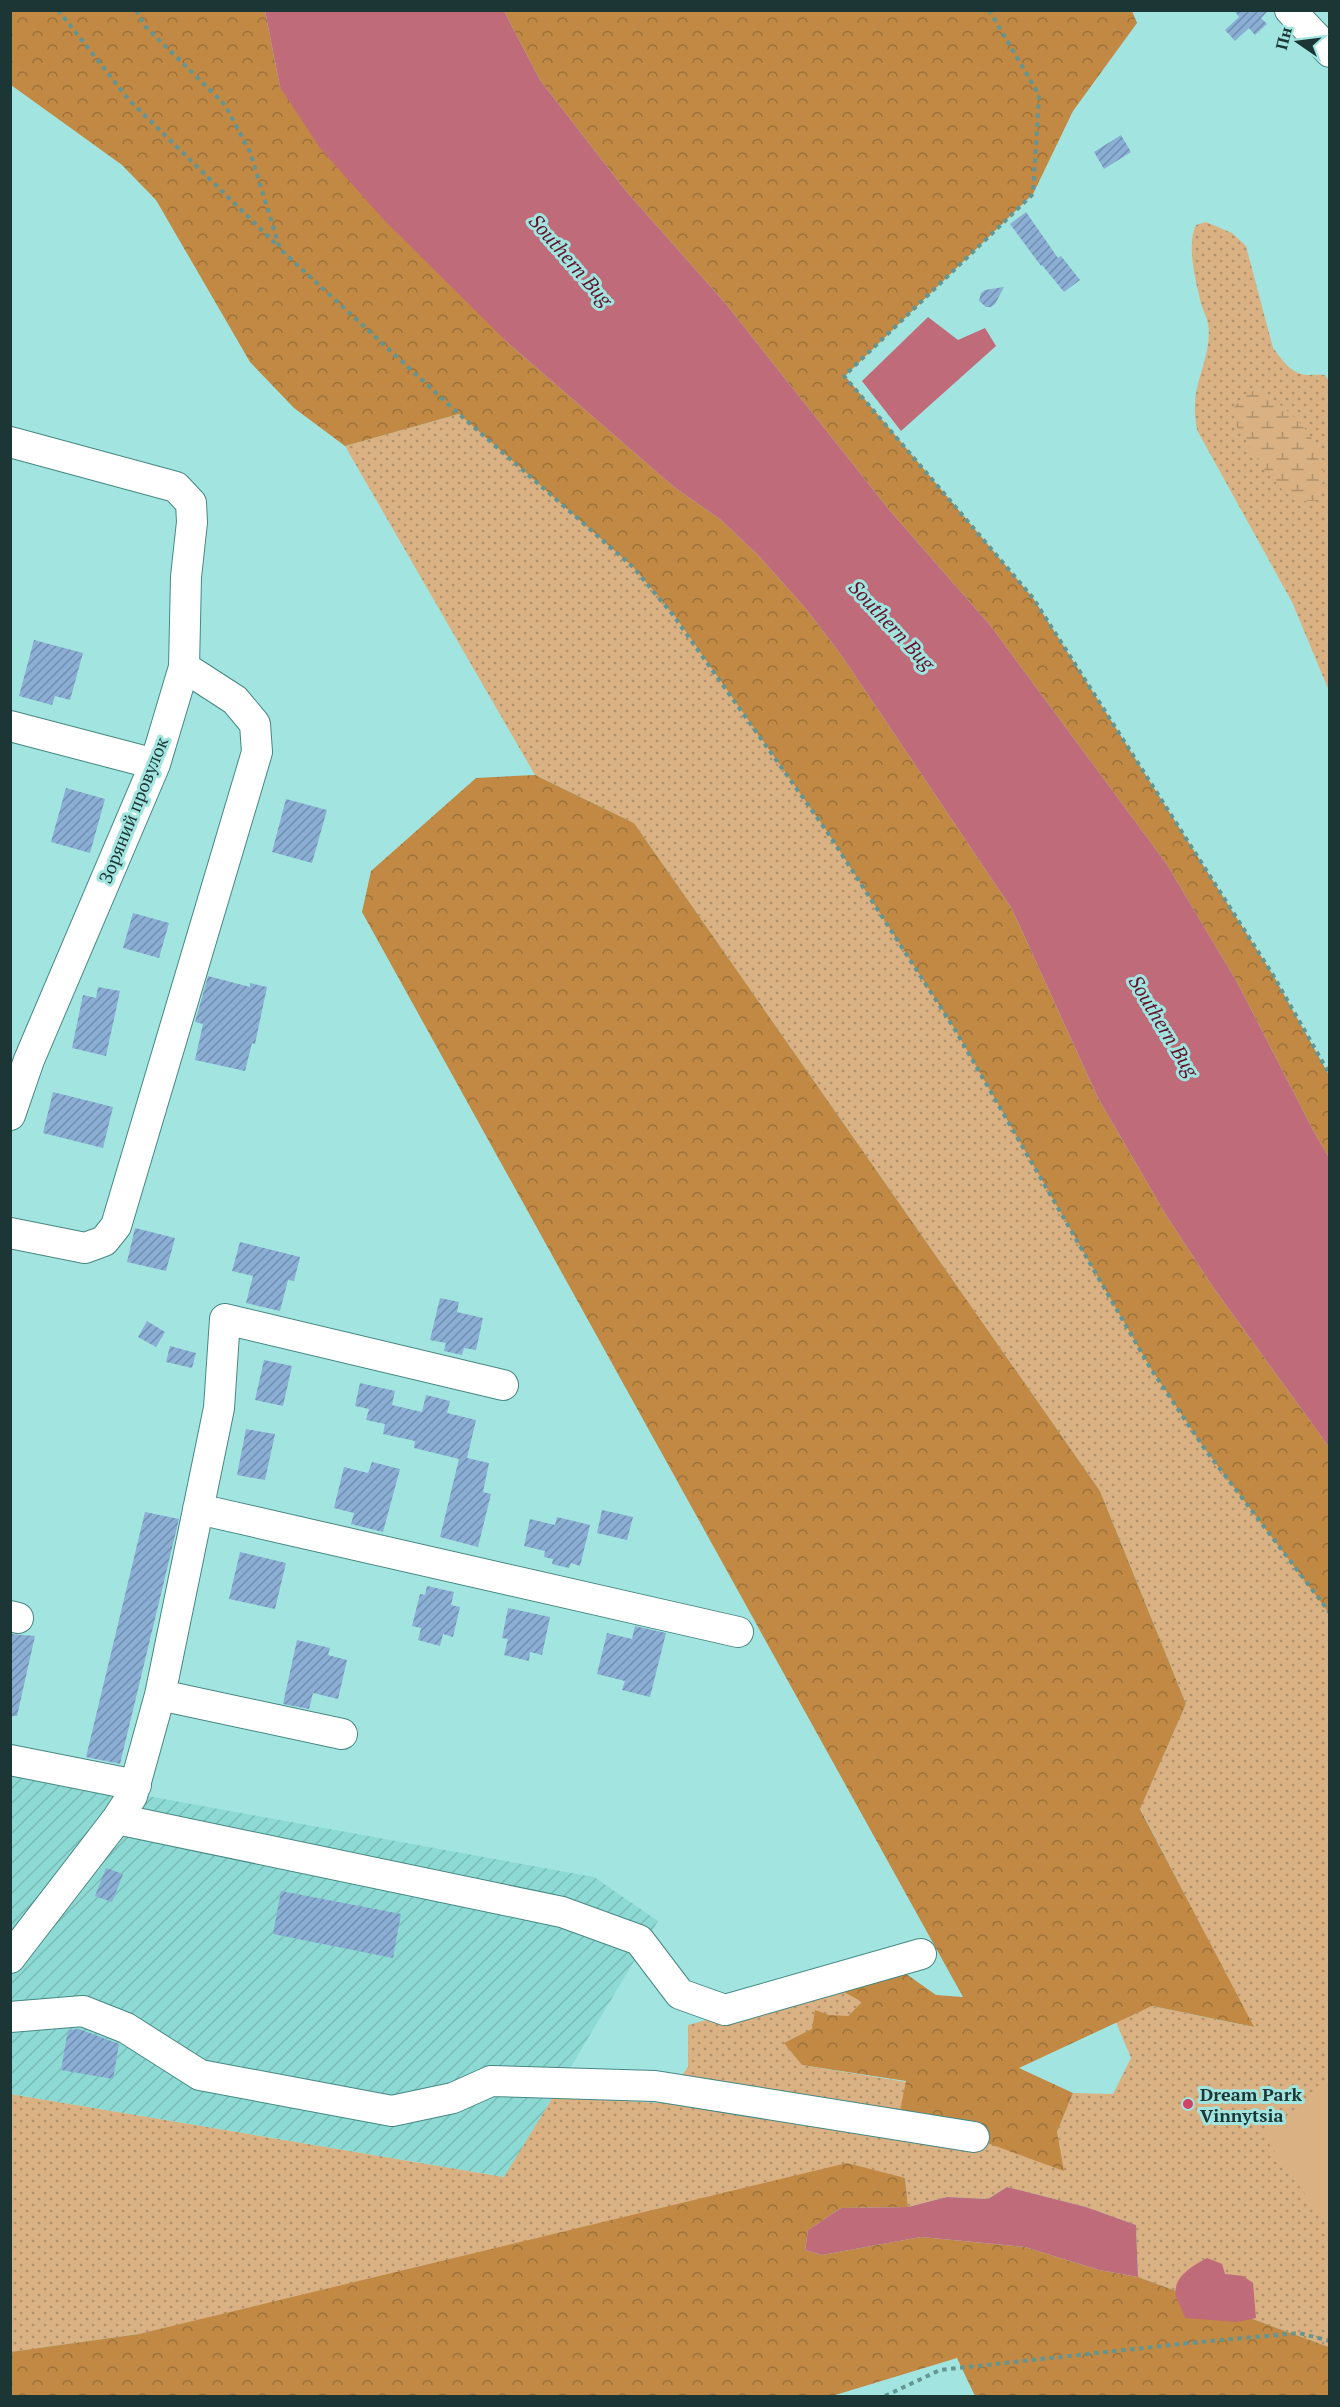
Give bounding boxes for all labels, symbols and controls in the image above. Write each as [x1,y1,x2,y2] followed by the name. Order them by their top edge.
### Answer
[1268,12,1328,72] north arrow
[1270,24,1297,52] text: Пн
[523,208,620,313] water label: Southern Bug
[843,574,942,677] water label: Southern Bug
[93,733,173,887] street label: Зоряний провулок
[1123,970,1206,1083] water label: Southern Bug
[1200,2082,1302,2127] place label: Dream Park Vinnytsia
[1181,2097,1195,2111] marker: Dream Park Vinnytsia

